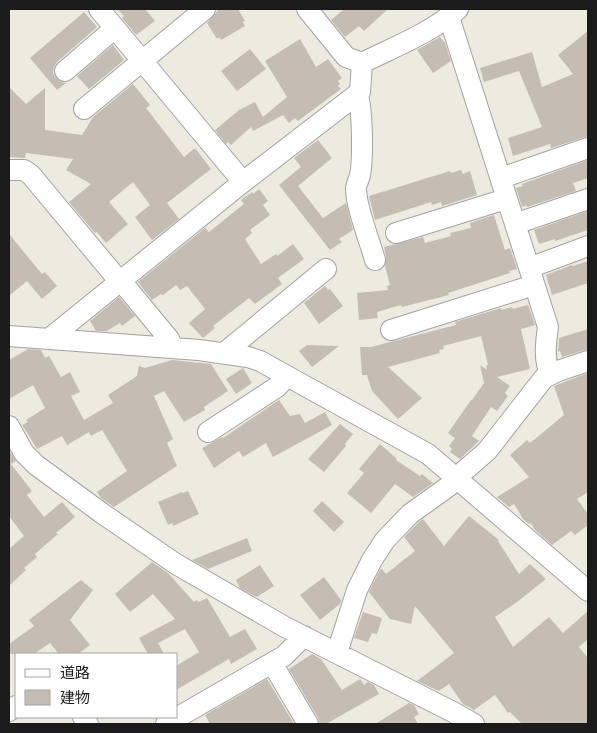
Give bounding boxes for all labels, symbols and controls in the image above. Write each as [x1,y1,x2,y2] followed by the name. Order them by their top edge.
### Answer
[15,653,178,718] legend
[60,664,90,681] text: 道路
[60,689,90,706] text: 建物

